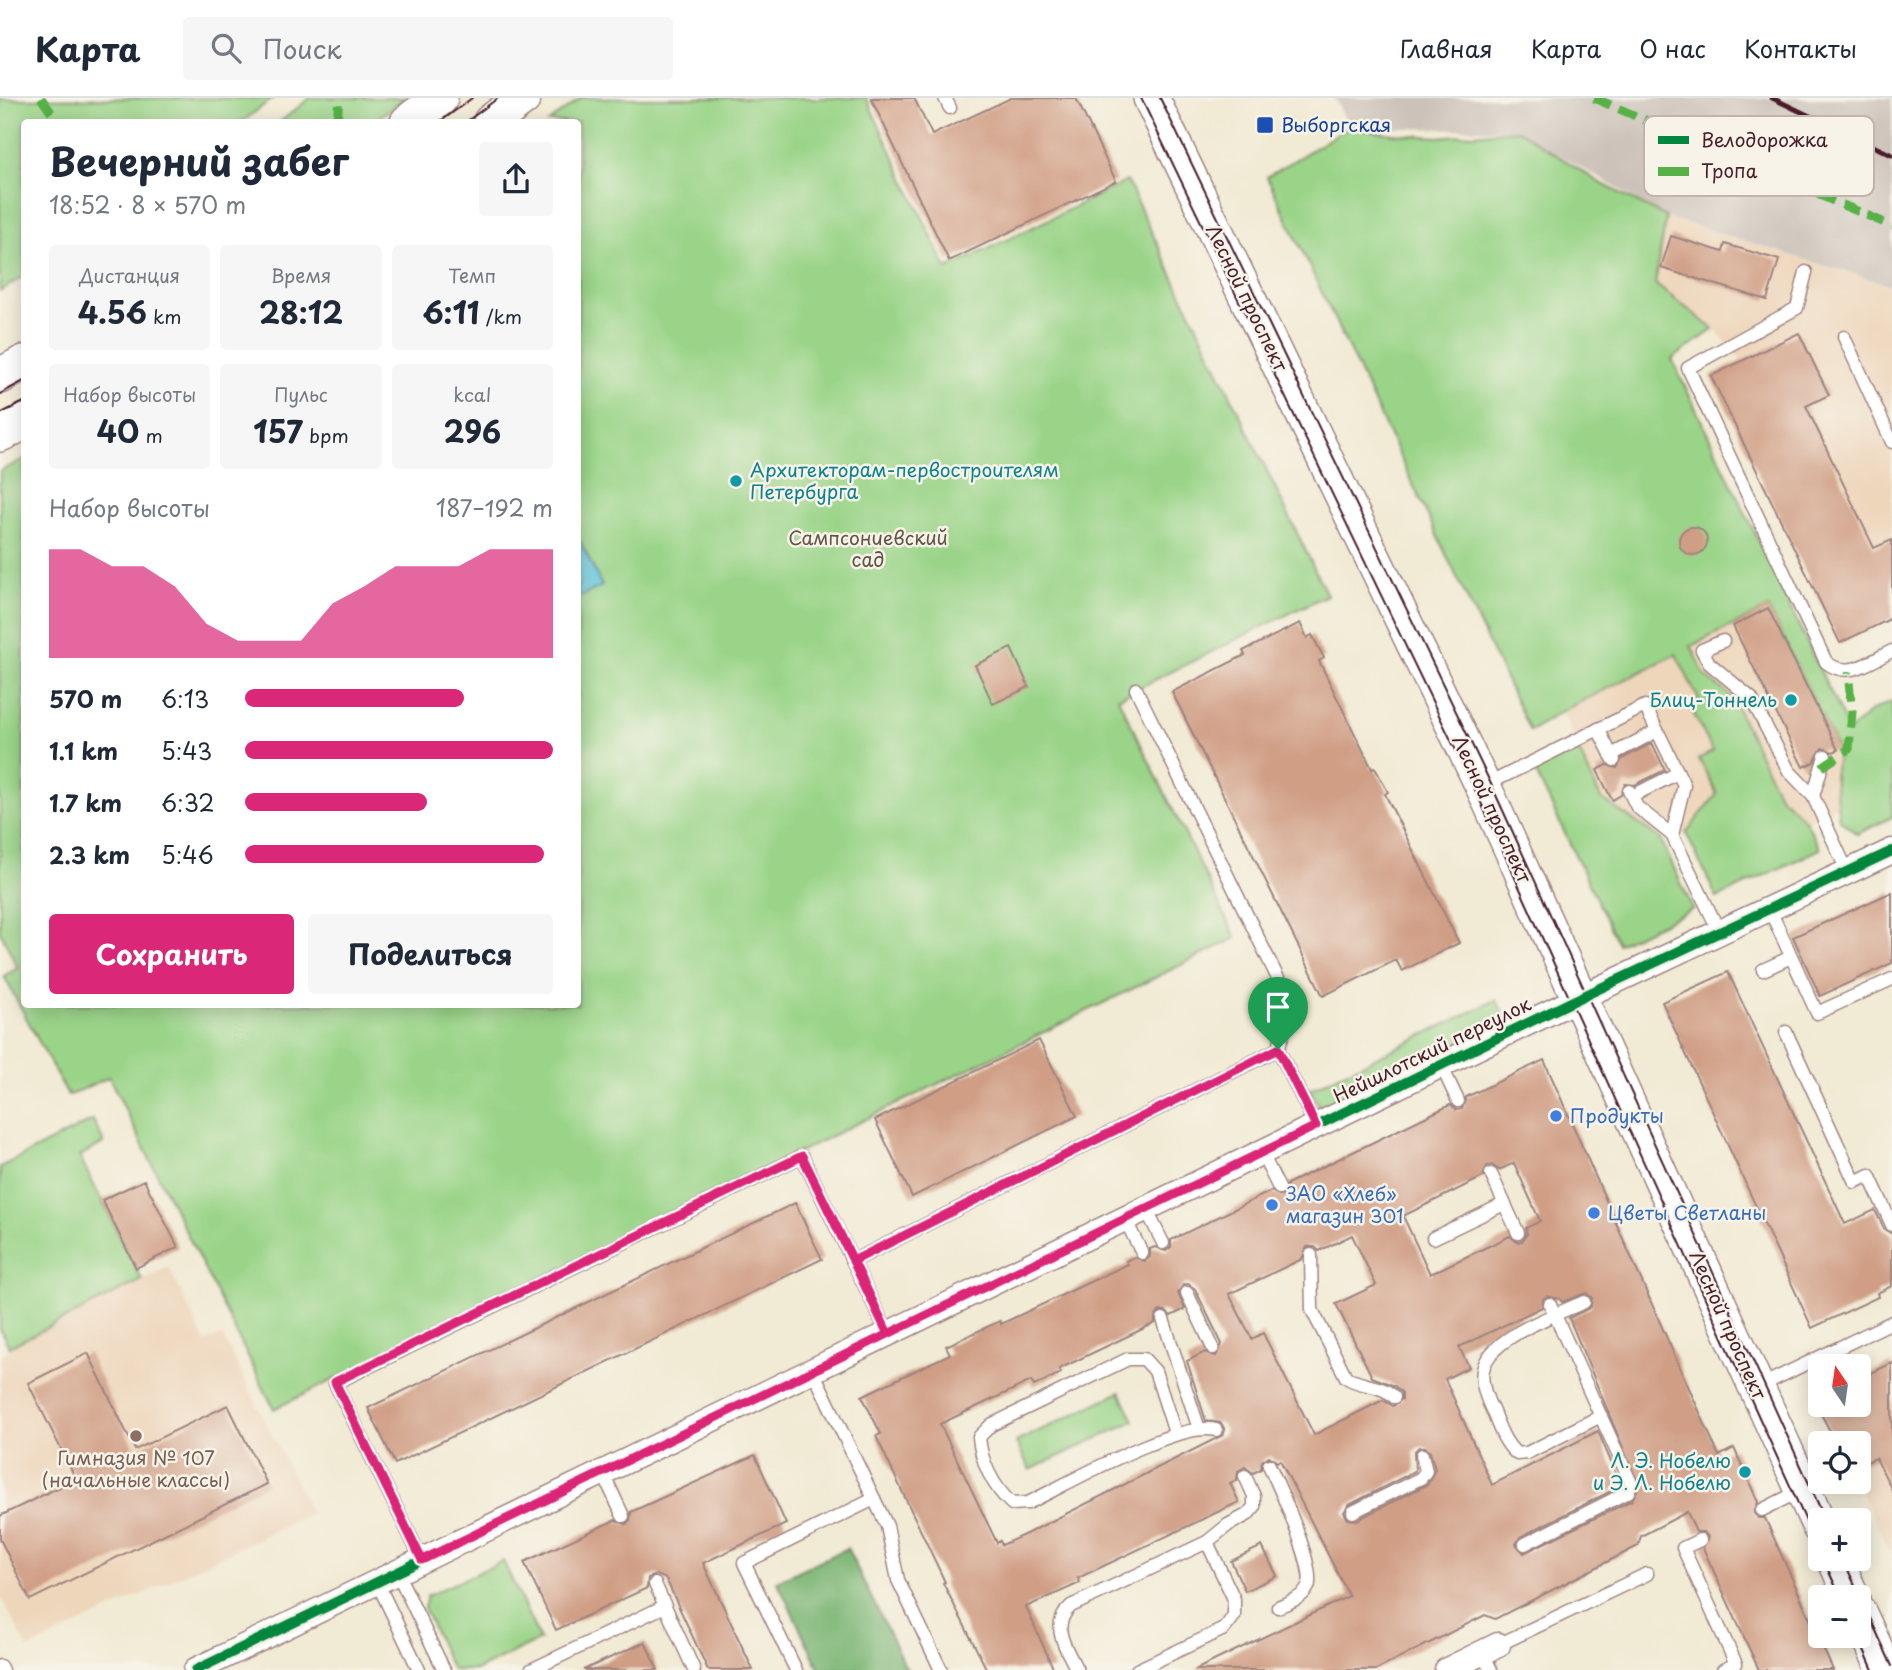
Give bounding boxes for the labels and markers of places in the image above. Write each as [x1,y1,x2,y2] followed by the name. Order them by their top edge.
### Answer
[1281,110,1391,138] place label: Выборгская
[1255,115,1275,135] marker: Выборгская
[750,455,1059,505] place label: Архитекторам-первостроителям Петербурга
[728,473,744,489] marker: Архитекторам-первостроителям Петербурга
[1650,685,1777,713] place label: Блиц-Тоннель
[1783,692,1799,708] marker: Блиц-Тоннель
[1248,977,1308,1049] pin
[1570,1101,1664,1129] place label: Продукты
[1548,1108,1564,1124] marker: Продукты
[1286,1179,1404,1229] place label: ЗАО «Хлеб» магазин 301
[1264,1197,1280,1213] marker: ЗАО «Хлеб» магазин 301
[1608,1198,1766,1226] place label: Цветы Светланы
[1586,1205,1602,1221] marker: Цветы Светланы
[128,1428,144,1444] marker: Гимназия № 107 (начальные классы)
[42,1443,230,1493] place label: Гимназия № 107 (начальные классы)
[1593,1446,1731,1496] place label: Л. Э. Нобелю и Э. Л. Нобелю
[1737,1464,1753,1480] marker: Л. Э. Нобелю и Э. Л. Нобелю

